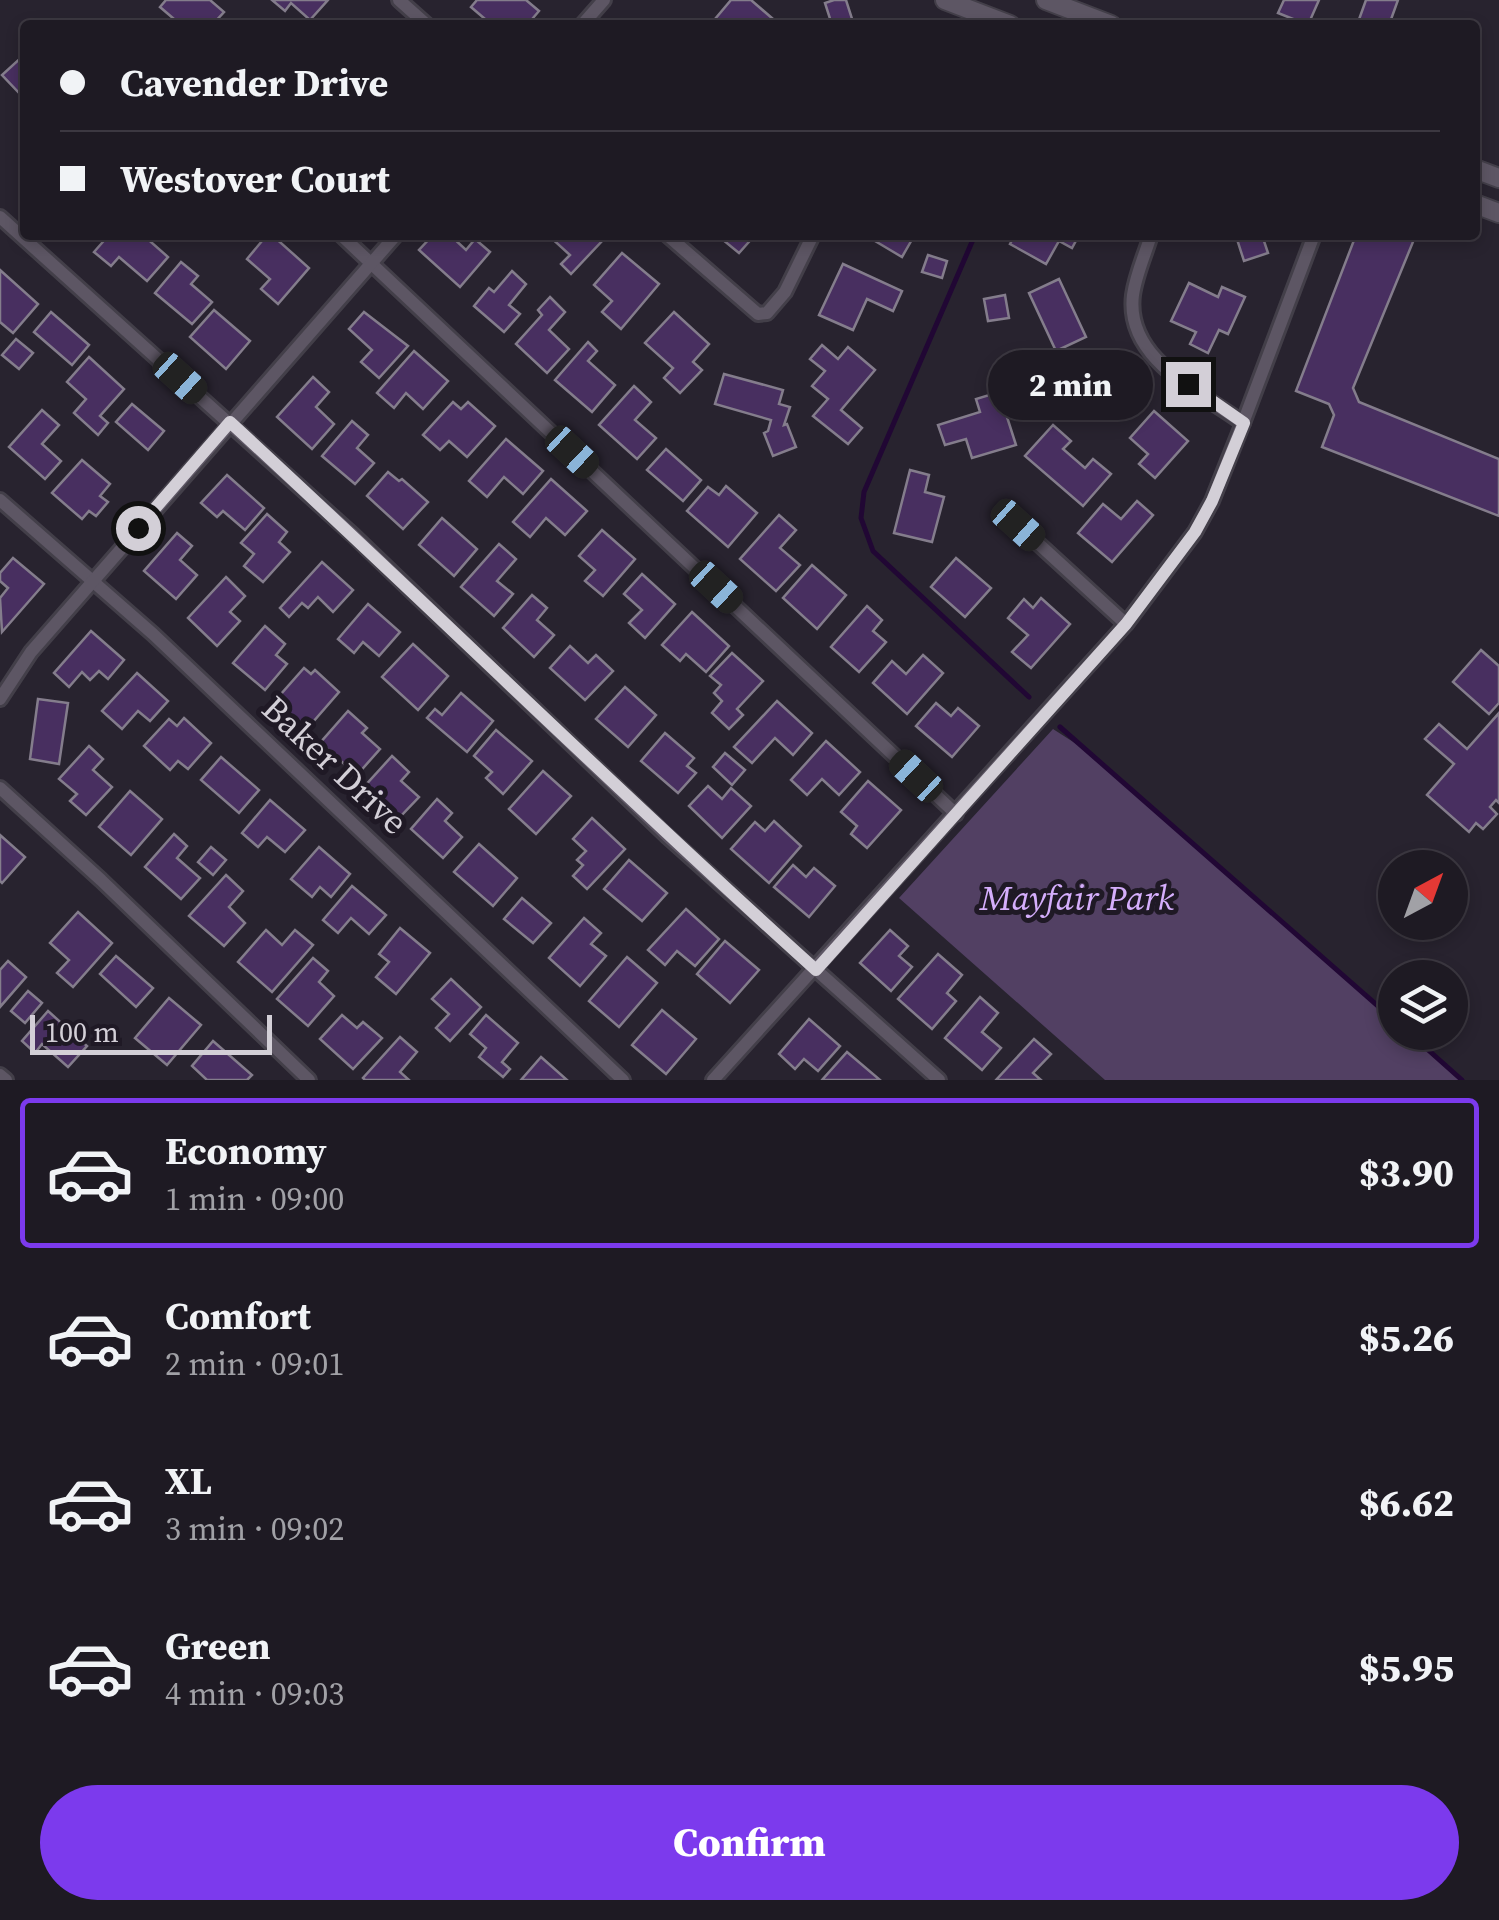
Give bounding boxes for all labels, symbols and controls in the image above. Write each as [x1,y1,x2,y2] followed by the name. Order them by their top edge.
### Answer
[120,57,388,109] text: Cavender Drive
[120,153,390,205] text: Westover Court
[148,347,212,409] car
[988,349,1153,419] callout: 2 min
[1166,362,1211,407] route end
[1029,363,1112,407] text: 2 min
[540,421,604,483] car
[986,494,1050,556] car
[116,506,161,551] route start
[684,556,748,618] car
[252,685,418,845] street label: Baker Drive
[884,745,948,807] car
[1378,850,1468,940] north arrow
[1378,850,1468,1050] map controls
[979,874,1174,922] park label: Mayfair Park
[1378,960,1468,1050] button: layers
[30,1010,272,1054] scale bar
[45,1013,119,1051] text: 100 m
[165,1125,327,1177] text: Economy
[45,1128,135,1218] icon: car
[1359,1147,1454,1199] text: $3.90
[165,1177,344,1221] text: 1 min · 09:00
[165,1290,311,1342] text: Comfort
[45,1293,135,1383] icon: car
[1359,1312,1454,1364] text: $5.26
[165,1342,344,1386] text: 2 min · 09:01
[165,1455,212,1507] text: XL
[45,1458,135,1548] icon: car
[1359,1477,1454,1529] text: $6.62
[165,1507,344,1551] text: 3 min · 09:02
[165,1620,271,1672] text: Green
[45,1623,135,1713] icon: car
[1359,1642,1454,1694] text: $5.95
[165,1672,344,1716] text: 4 min · 09:03
[40,1785,1459,1900] button: Confirm

